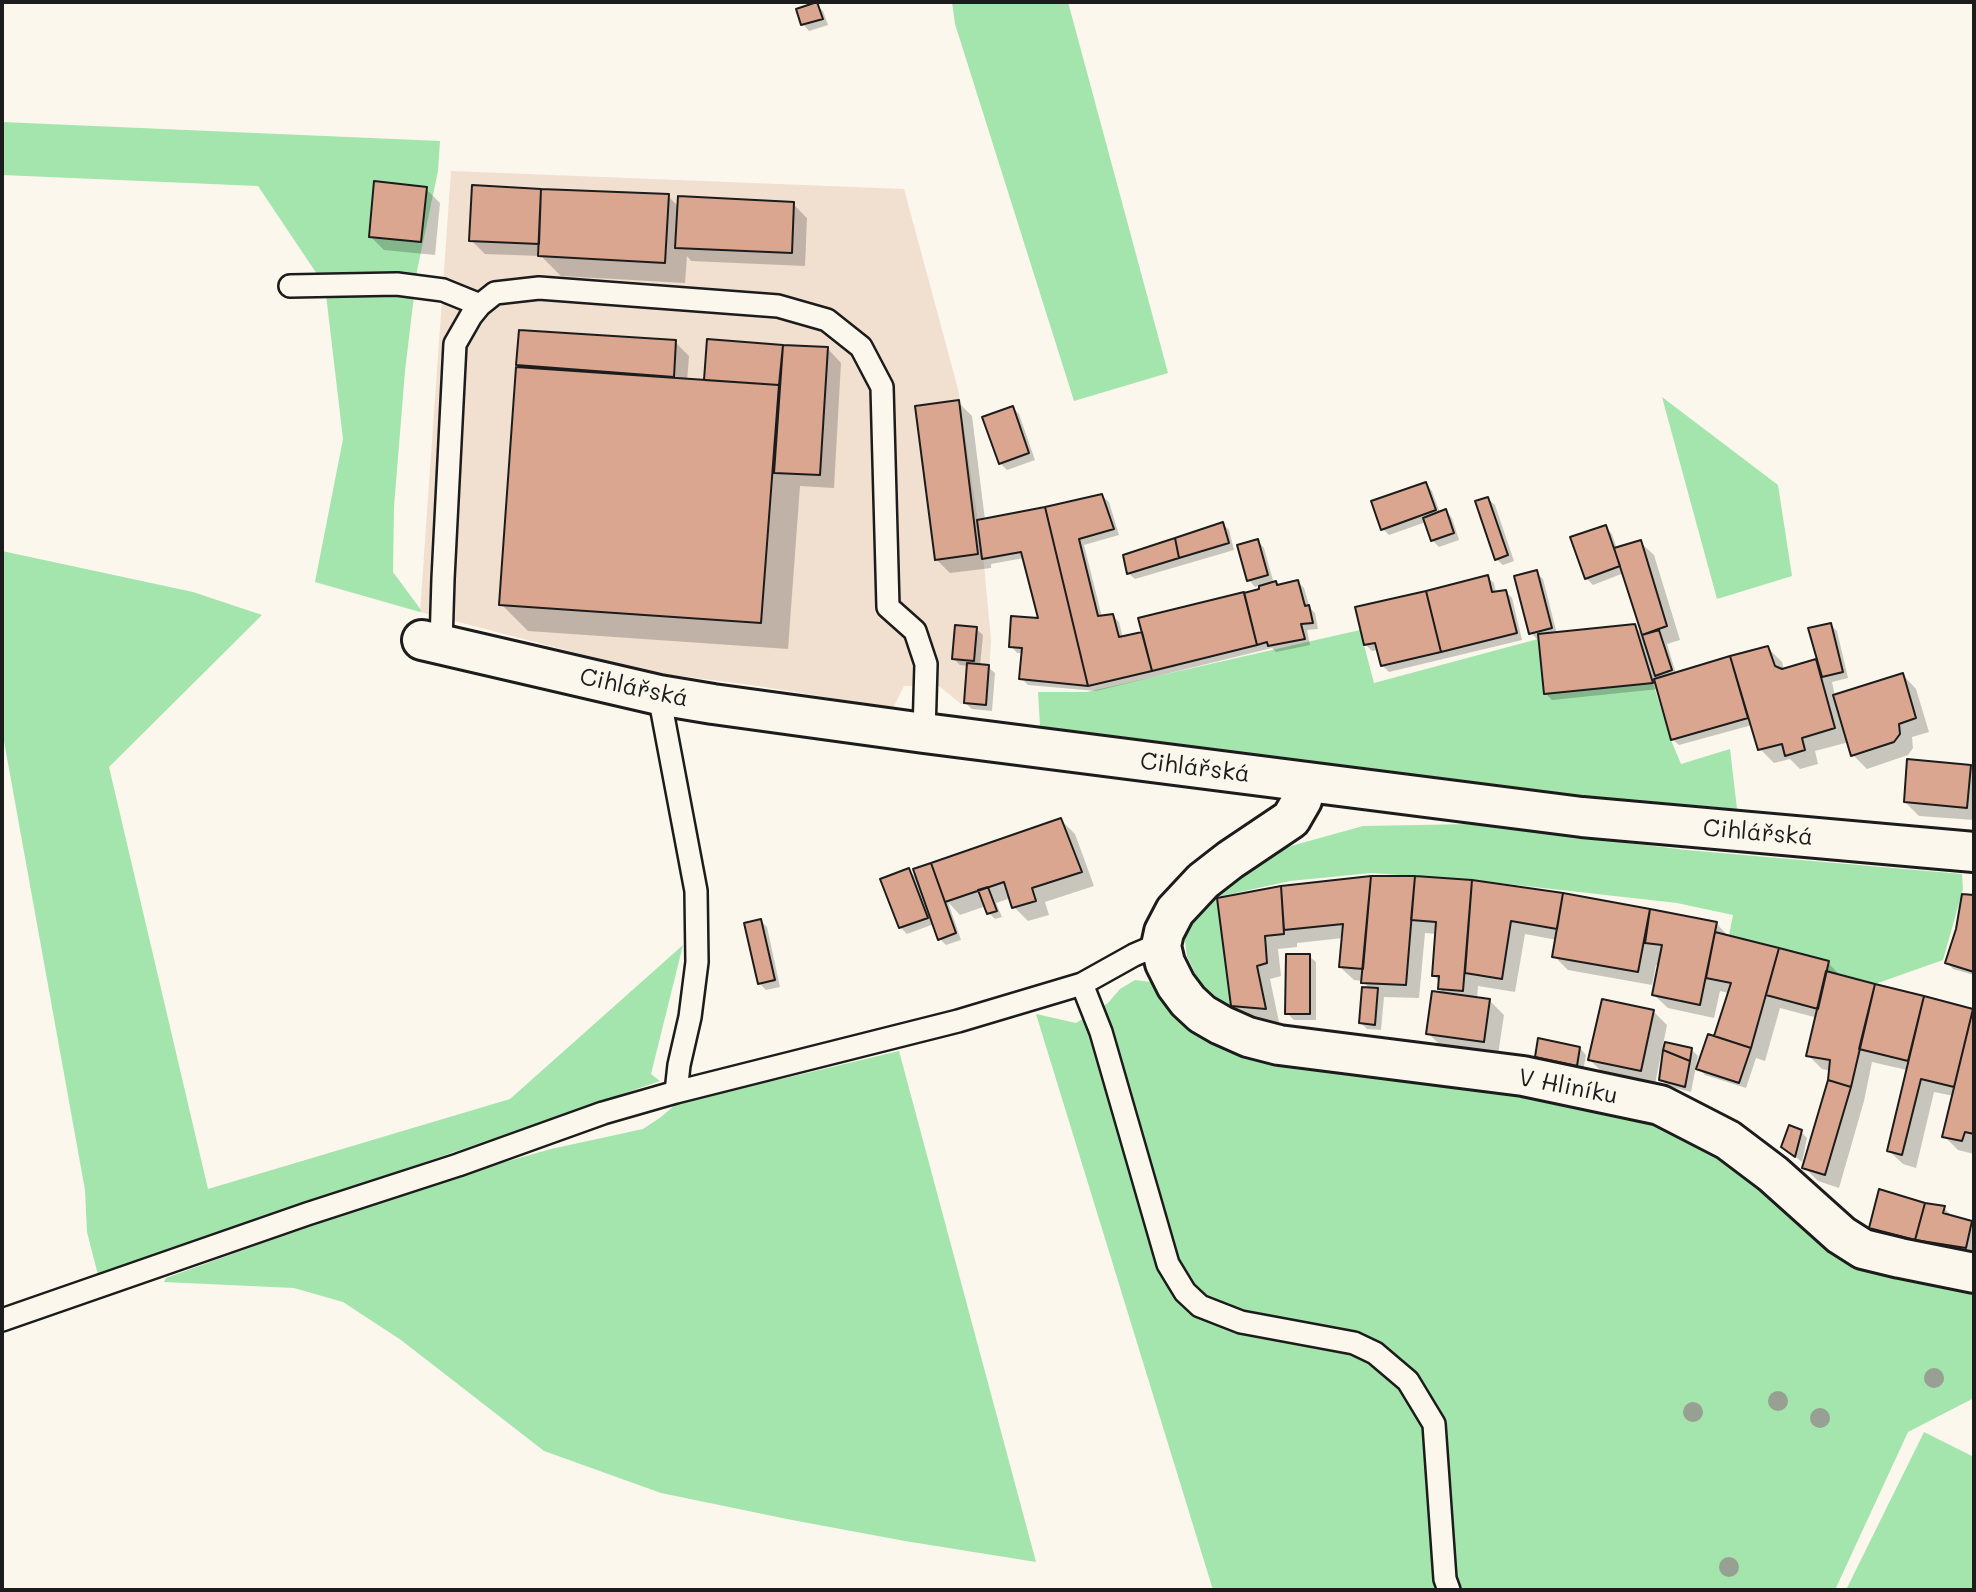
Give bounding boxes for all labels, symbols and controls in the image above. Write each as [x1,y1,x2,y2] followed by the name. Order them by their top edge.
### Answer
[577,662,691,714] street label: Cihlářská
[1138,747,1252,789] street label: Cihlářská
[1702,814,1814,852] street label: Cihlářská
[1516,1063,1620,1111] street label: V Hliníku

